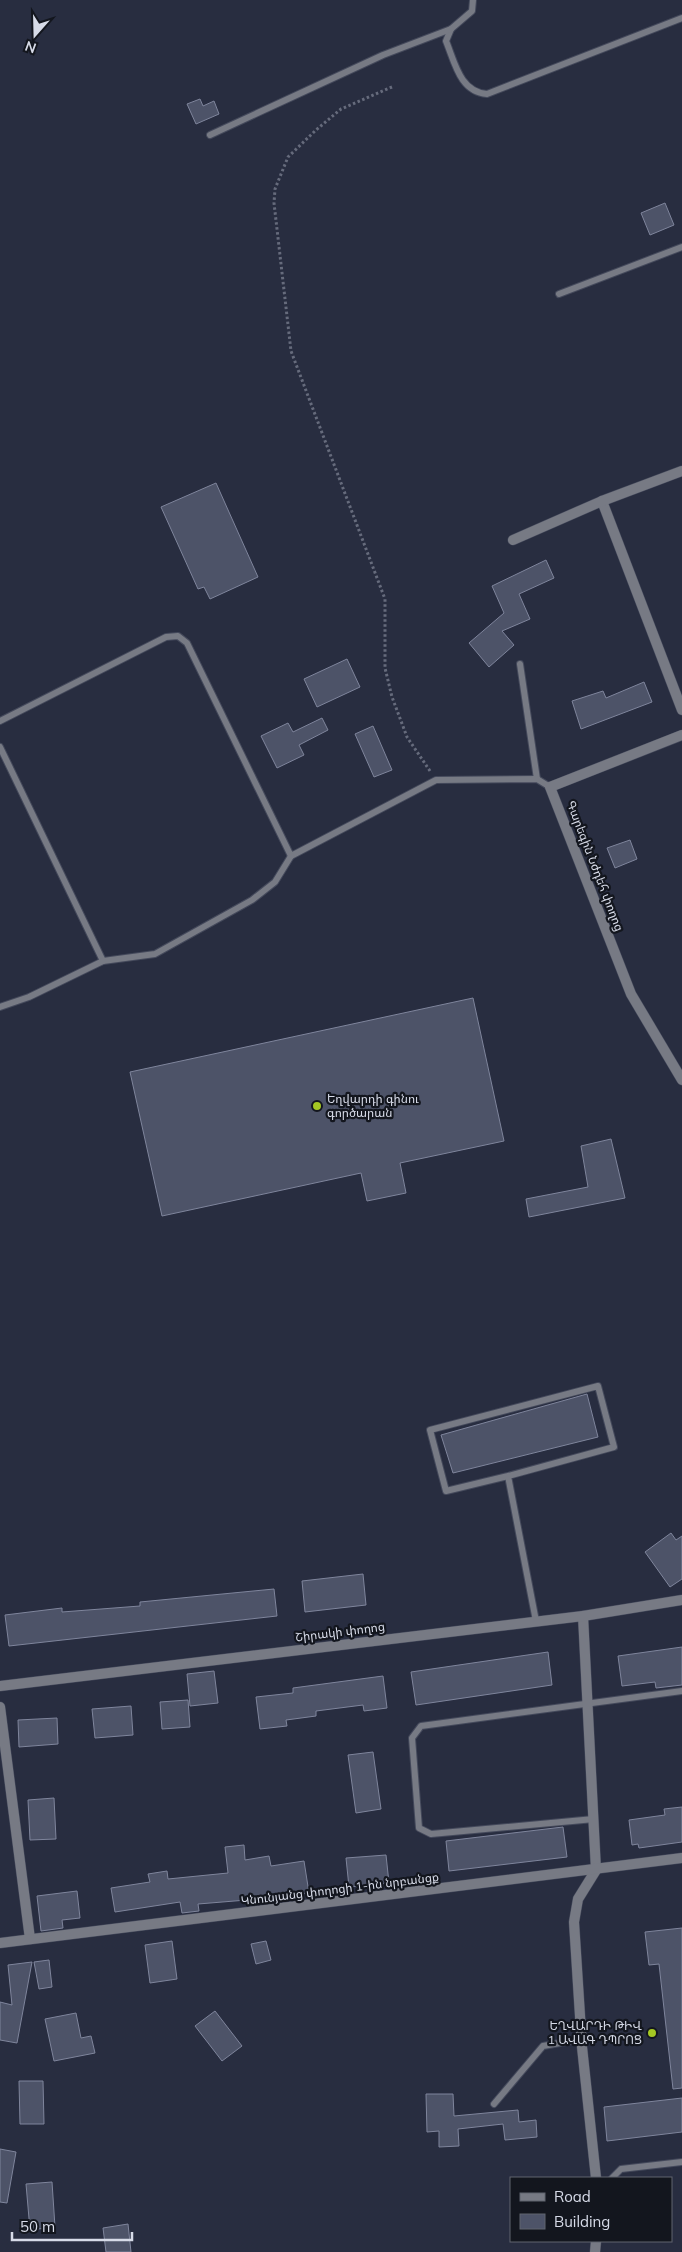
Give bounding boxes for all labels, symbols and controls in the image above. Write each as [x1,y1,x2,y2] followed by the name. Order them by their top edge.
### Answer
[10,10,60,60] north arrow
[23,37,39,57] text: N
[564,798,627,933] street label: Գարեգին Նժդեհ փողոց
[327,1091,419,1120] place label: Եղվարդի գինու գործարան
[311,1100,323,1112] marker: Եղվարդի գինու գործարան
[294,1619,386,1644] street label: Շիրակի փողոց
[240,1869,440,1908] street label: Կնունյանց փողոցի 1-ին նրբանցք
[548,2018,643,2047] place label: ԵՂՎԱՐԴԻ ԹԻՎ 1 ԱՎԱԳ ԴՊՐՈՑ
[646,2027,658,2039] marker: ԵՂՎԱՐԴԻ ԹԻՎ 1 ԱՎԱԳ ԴՊՐՈՑ
[510,2177,672,2242] legend
[554,2187,591,2206] text: Road
[12,2210,132,2242] scale bar
[554,2212,610,2231] text: Building
[20,2217,55,2236] text: 50 m

